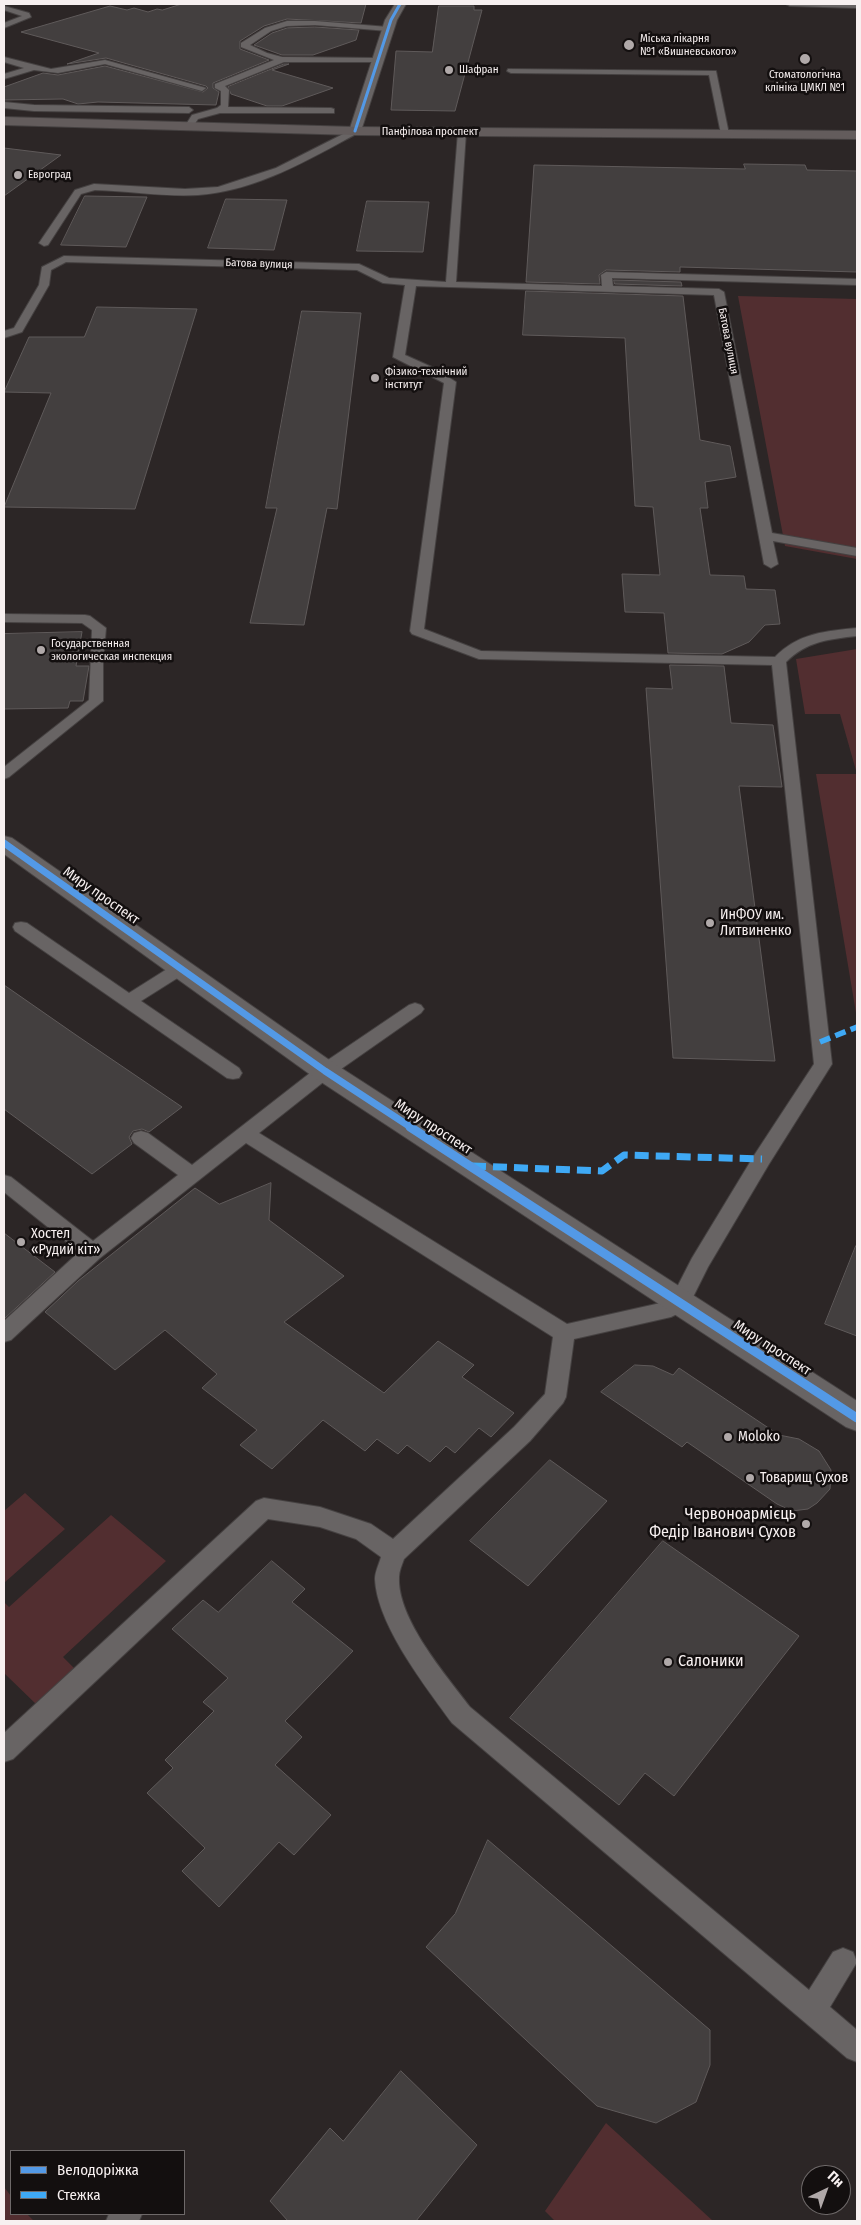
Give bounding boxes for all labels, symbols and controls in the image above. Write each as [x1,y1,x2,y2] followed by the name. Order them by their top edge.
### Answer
[640,32,737,58] place label: Міська лікарня №1 «Вишневського»
[622,38,636,52] marker: Міська лікарня №1 «Вишневського»
[798,52,812,66] marker: Стоматологічна клініка ЦМКЛ №1
[459,63,499,77] place label: Шафран
[443,64,455,76] marker: Шафран
[765,68,845,94] place label: Стоматологічна клініка ЦМКЛ №1
[382,125,478,139] street label: Панфілова проспект
[28,168,71,182] place label: Евроград
[12,169,24,181] marker: Евроград
[225,256,293,272] street label: Батова вулиця
[715,307,741,375] street label: Батова вулиця
[385,365,467,391] place label: Фізико-технічний інститут
[369,372,381,384] marker: Фізико-технічний інститут
[51,637,172,663] place label: Государственная экологическая инспекция
[35,644,47,656] marker: Государственная экологическая инспекция
[60,864,142,928] street label: Миру проспект
[720,907,792,940] place label: ИнФОУ им. Литвиненко
[704,917,716,929] marker: ИнФОУ им. Литвиненко
[391,1096,475,1158] street label: Миру проспект
[31,1226,101,1258] place label: Хостел «Рудий кіт»
[15,1236,27,1248] marker: Хостел «Рудий кіт»
[730,1317,814,1379] street label: Миру проспект
[738,1429,780,1445] place label: Moloko
[722,1431,734,1443] marker: Moloko
[760,1470,848,1486] place label: Товарищ Сухов
[744,1472,756,1484] marker: Товарищ Сухов
[649,1505,796,1543] place label: Червоноармієць Федір Іванович Сухов
[800,1518,812,1530] marker: Червоноармієць Федір Іванович Сухов
[678,1652,744,1672] place label: Салоники
[662,1656,674,1668] marker: Салоники
[10,2150,185,2215] legend
[57,2161,139,2179] text: Велодоріжка
[801,2165,851,2215] north arrow
[824,2168,847,2191] text: Пн
[57,2186,101,2204] text: Стежка

